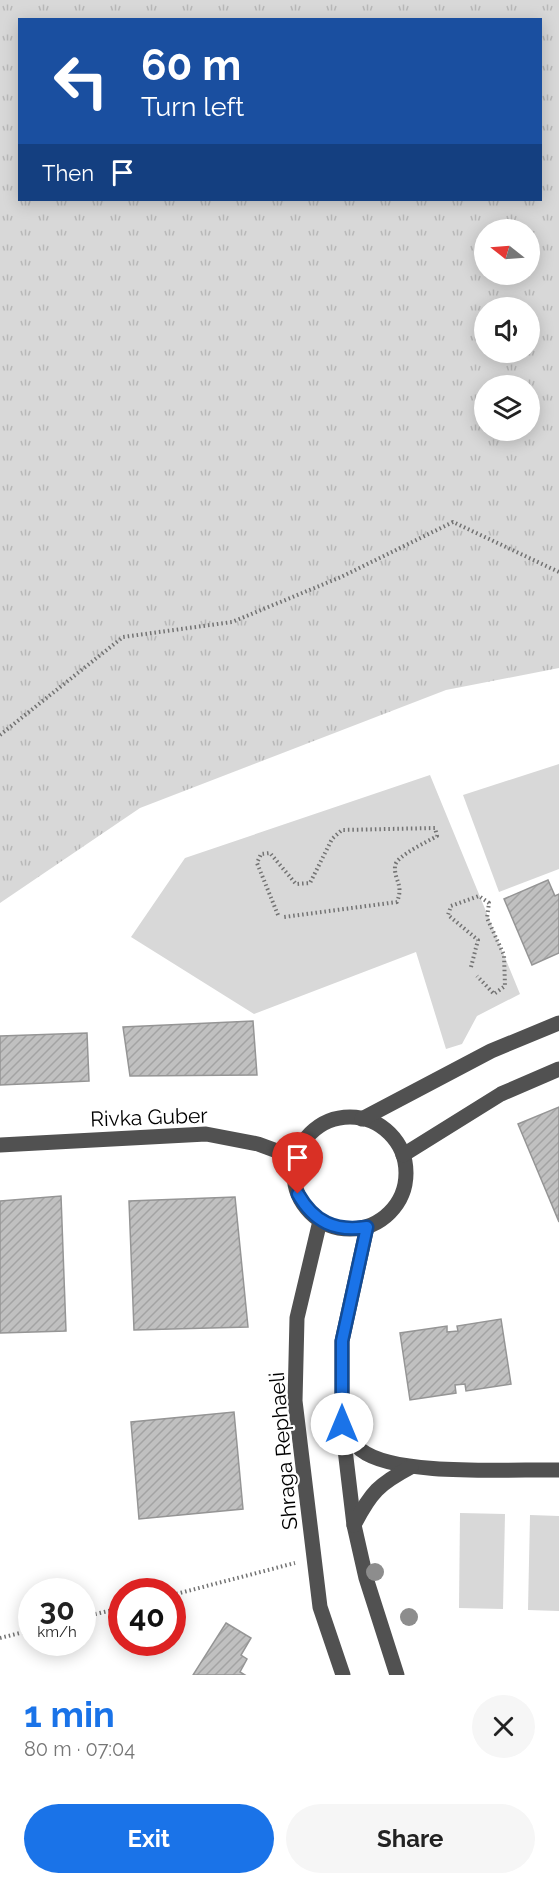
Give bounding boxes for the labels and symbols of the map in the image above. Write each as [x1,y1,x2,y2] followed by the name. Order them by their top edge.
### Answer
[474,219,540,285] north arrow
[90,1102,209,1132] street label: Rivka Guber
[272,1132,323,1194] pin
[264,1371,302,1531] street label: Shraga Rephaeli
[310,1392,374,1456] position arrow
[108,1578,186,1656] speed limit sign: 40

